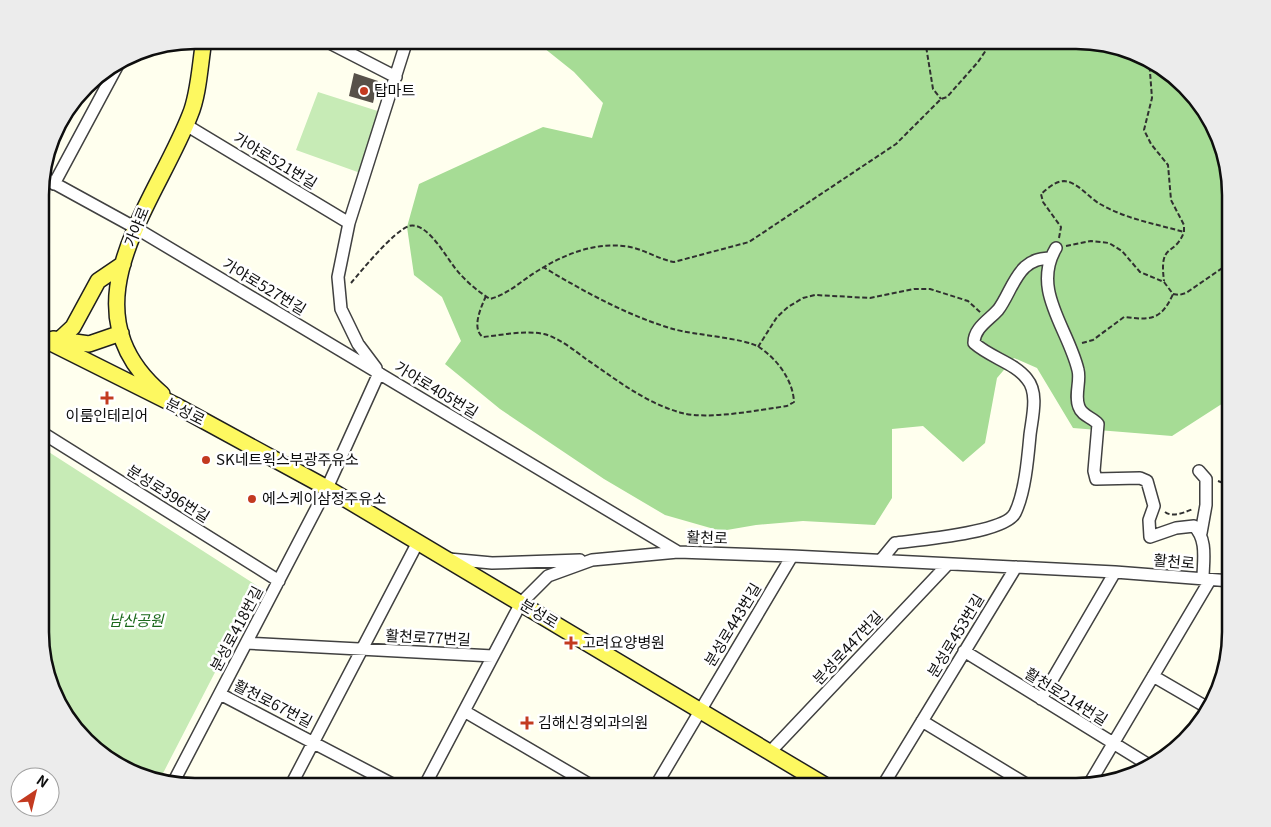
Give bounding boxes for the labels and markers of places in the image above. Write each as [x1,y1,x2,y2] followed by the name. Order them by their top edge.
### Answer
[374,79,416,100] place label: 탑마트
[358,85,370,97] marker: 탑마트
[100,391,114,405] marker: 이룸인테리어
[66,404,148,425] place label: 이룸인테리어
[216,448,359,469] place label: SK네트윅스부광주유소
[200,454,212,466] marker: SK네트윅스부광주유소
[262,487,386,508] place label: 에스케이삼정주유소
[246,493,258,505] marker: 에스케이삼정주유소
[582,631,665,652] place label: 고려요양병원
[564,636,578,650] marker: 고려요양병원
[538,711,648,732] place label: 김해신경외과의원
[520,716,534,730] marker: 김해신경외과의원

